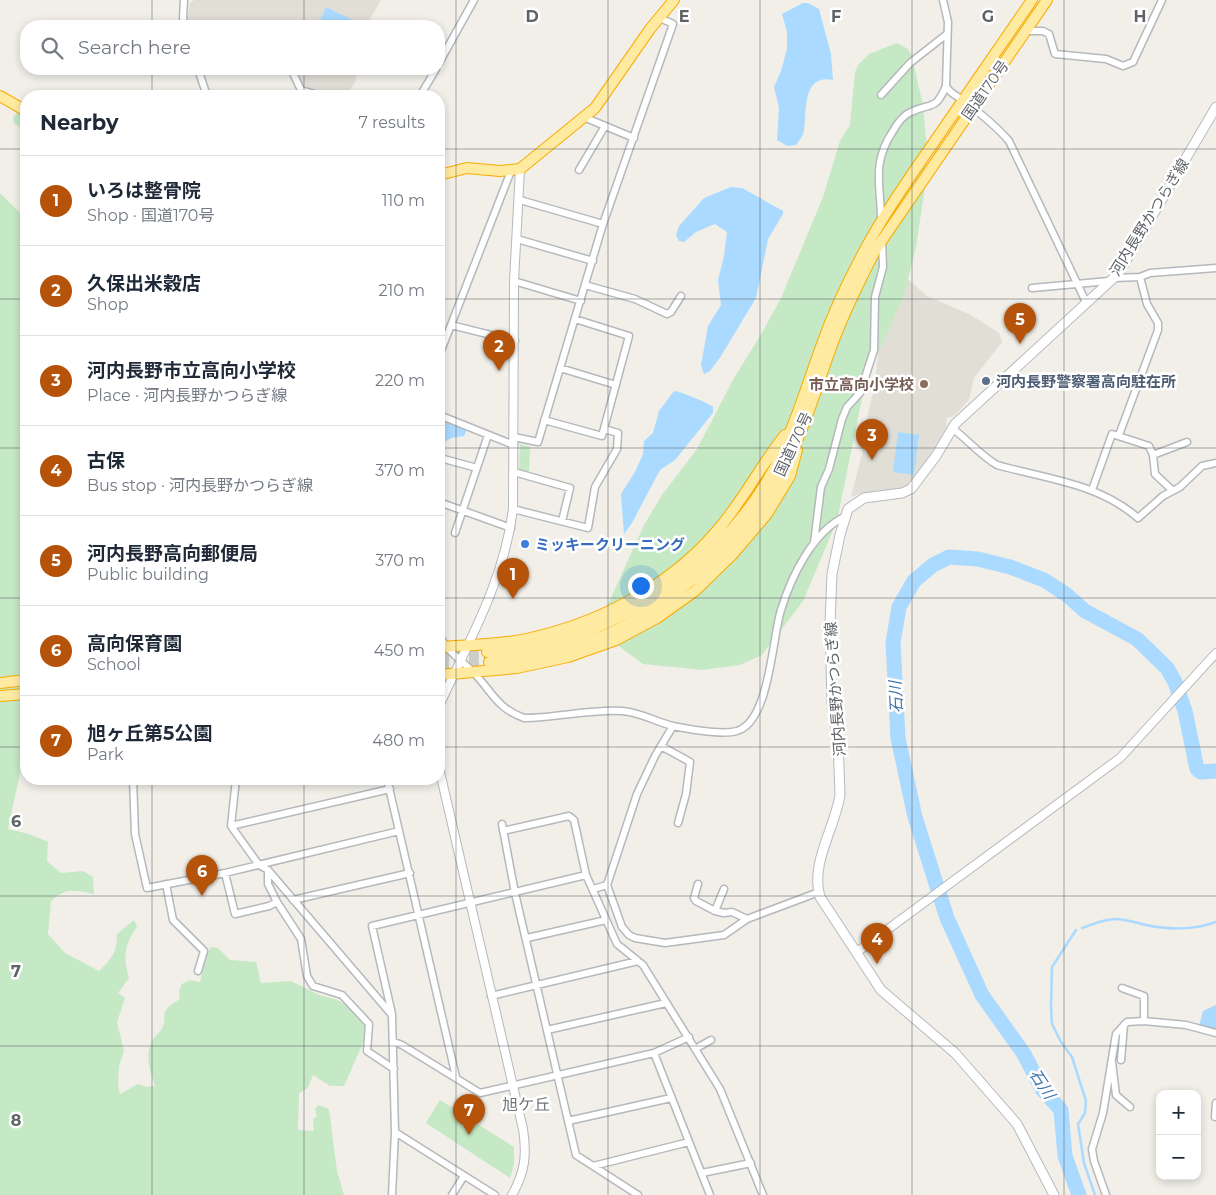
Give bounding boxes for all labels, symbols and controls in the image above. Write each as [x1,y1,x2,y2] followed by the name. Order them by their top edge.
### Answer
[525,7,539,26] text: D
[679,7,689,26] text: E
[831,7,841,26] text: F
[982,7,994,26] text: G
[1134,7,1146,26] text: H
[20,20,445,75] search box
[38,34,66,62] icon: search
[78,36,191,59] text: Search here
[957,56,1013,124] street label: 国道170号
[40,110,119,135] text: Nearby
[358,113,425,132] text: 7 results
[1105,155,1193,279] street label: 河内長野かつらぎ線
[87,179,201,202] text: いろは整骨院
[53,191,59,210] text: 1
[382,191,425,210] text: 110 m
[87,206,214,225] text: Shop · 国道170号
[87,272,201,295] text: 久保出米穀店
[51,281,61,300] text: 2
[378,281,425,300] text: 210 m
[87,295,129,314] text: Shop
[1004,303,1036,344] pin: 5
[483,330,515,371] pin: 2
[87,359,296,382] text: 河内長野市立高向小学校
[51,371,61,390] text: 3
[375,371,425,390] text: 220 m
[996,372,1176,391] place label: 河内長野警察署高向駐在所
[809,375,914,394] place label: 市立高向小学校
[980,375,992,387] marker: 河内長野警察署高向駐在所
[918,378,930,390] marker: 市立高向小学校
[87,386,287,405] text: Place · 河内長野かつらぎ線
[770,409,816,479] street label: 国道170号
[856,419,888,460] pin: 3
[87,449,125,472] text: 古保
[50,461,62,480] text: 4
[375,461,425,480] text: 370 m
[87,476,313,495] text: Bus stop · 河内長野かつらぎ線
[535,535,685,554] place label: ミッキークリーニング
[519,538,531,550] marker: ミッキークリーニング
[87,542,258,565] text: 河内長野高向郵便局
[51,551,61,570] text: 5
[375,551,425,570] text: 370 m
[497,558,529,599] pin: 1
[87,565,209,584] text: Public building
[628,573,654,599] your location
[821,621,849,757] street label: 河内長野かつらぎ線
[87,632,182,655] text: 高向保育園
[51,641,61,660] text: 6
[374,641,425,660] text: 450 m
[87,655,141,674] text: School
[886,679,906,713] water label: 石川
[87,722,212,745] text: 旭ヶ丘第5公園
[51,731,61,750] text: 7
[372,731,425,750] text: 480 m
[87,745,124,764] text: Park
[11,812,21,831] text: 6
[186,855,218,896] pin: 6
[861,923,893,964] pin: 4
[11,962,21,981] text: 7
[1025,1065,1060,1104] water label: 石川
[1156,1090,1201,1180] map controls
[1156,1090,1201,1135] button: +
[453,1094,485,1135] pin: 7
[502,1095,550,1114] district label: 旭ケ丘
[11,1111,21,1130] text: 8
[1156,1135,1201,1180] button: −

